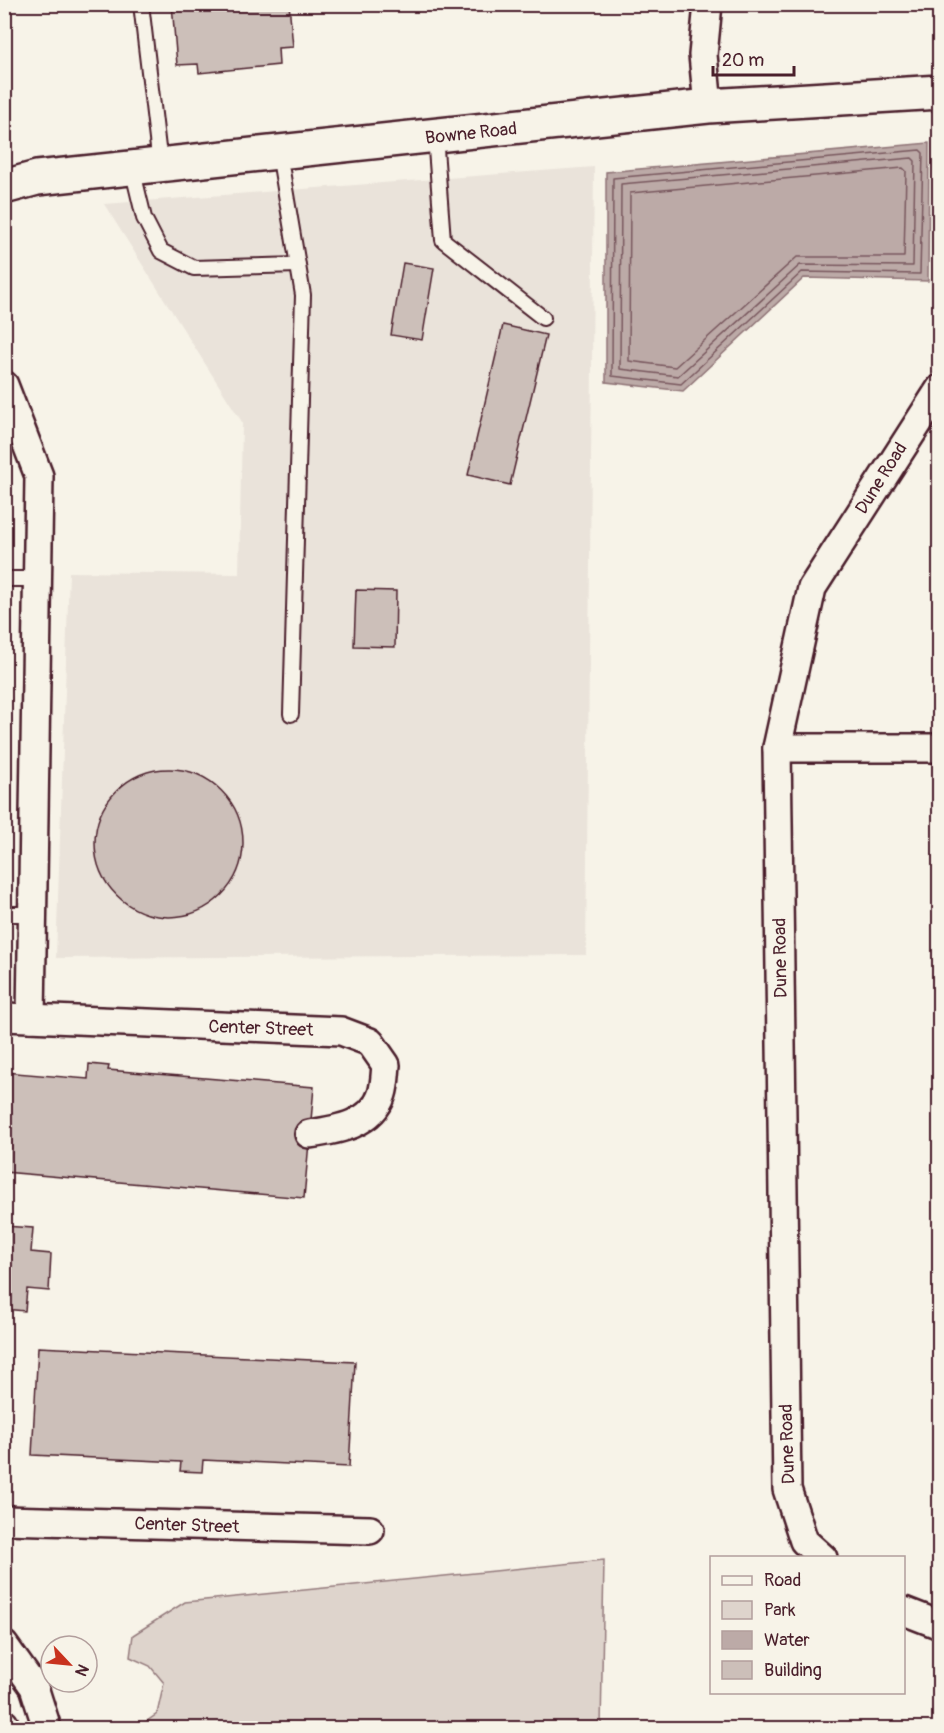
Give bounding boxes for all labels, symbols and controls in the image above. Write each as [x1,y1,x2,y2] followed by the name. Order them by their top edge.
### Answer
[713,39,794,77] scale bar
[722,49,764,72] text: 20 m
[424,117,518,150] street label: Bowne Road
[850,438,912,518] street label: Dune Road
[768,918,793,998] street label: Dune Road
[208,1015,315,1042] street label: Center Street
[775,1403,800,1484] street label: Dune Road
[134,1512,241,1539] street label: Center Street
[710,1556,905,1694] legend
[764,1569,801,1592] text: Road
[764,1599,796,1622] text: Park
[764,1629,810,1652] text: Water
[39,1634,99,1694] north arrow
[764,1659,822,1682] text: Building
[70,1661,93,1680] text: N

